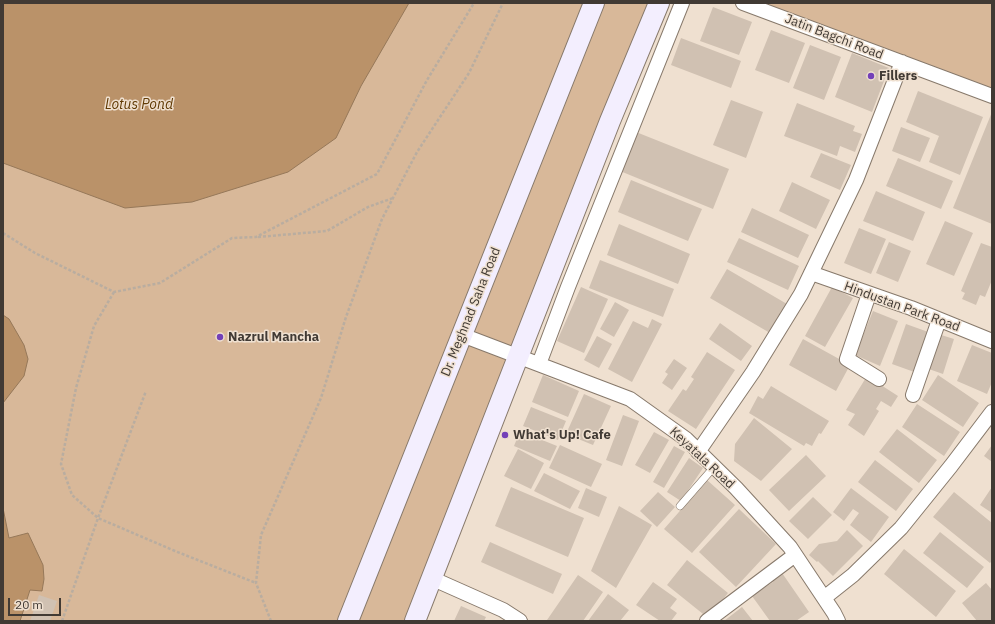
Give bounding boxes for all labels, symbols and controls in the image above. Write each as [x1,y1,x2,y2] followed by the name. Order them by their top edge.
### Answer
[783,11,885,63] street label: Jatin Bagchi Road
[879,68,917,84] place label: Fillers
[866,71,876,81] marker: Fillers
[105,97,173,113] water label: Lotus Pond
[438,245,504,379] street label: Dr. Meghnad Saha Road
[842,279,962,335] street label: Hindustan Park Road
[228,329,319,345] place label: Nazrul Mancha
[215,332,225,342] marker: Nazrul Mancha
[666,424,738,492] street label: Keyatala Road
[513,427,611,443] place label: What's Up! Cafe
[500,430,510,440] marker: What's Up! Cafe
[10,590,63,616] scale bar
[15,597,43,612] text: 20 m

